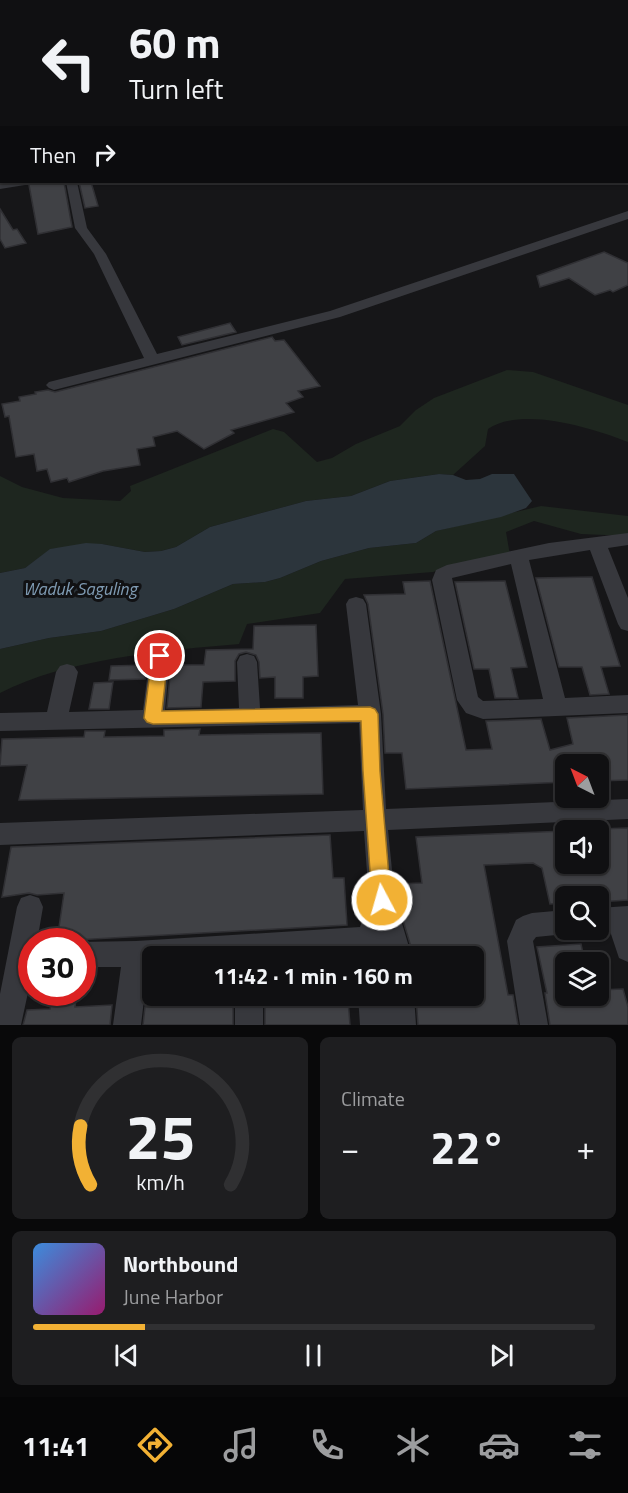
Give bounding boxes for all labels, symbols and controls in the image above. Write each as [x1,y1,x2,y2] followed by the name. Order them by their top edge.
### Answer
[129,10,221,74] text: 60 m
[30,24,108,102] icon: left
[129,68,223,109] text: Turn left
[30,138,76,172] text: Then
[88,138,121,171] icon: right
[23,575,139,602] water label: Waduk Saguling
[134,630,185,681] pin
[143,639,176,672] icon: arrive
[555,754,609,808] north arrow
[555,754,609,1006] map controls
[555,820,609,874] button: sound
[350,868,414,932] position arrow
[555,886,609,940] button: search
[18,928,96,1006] speed limit sign: 30
[555,952,609,1006] button: layers
[213,959,413,993] text: 11:42 · 1 min · 160 m
[341,1083,405,1114] text: Climate
[125,1088,195,1183] text: 25
[430,1113,506,1181] text: 22°
[341,1123,359,1173] text: −
[577,1123,595,1173] text: +
[136,1166,184,1198] text: km/h
[123,1247,238,1281] text: Northbound
[123,1281,223,1312] text: June Harbor
[110,1339,143,1372] icon: previous
[297,1339,330,1372] icon: pause
[485,1339,518,1372] icon: next
[134,1424,176,1466] icon: directions
[220,1424,262,1466] icon: music
[306,1424,348,1466] icon: phone
[392,1424,434,1466] icon: climate
[478,1424,520,1466] icon: car
[564,1424,606,1466] icon: filters
[22,1425,89,1466] text: 11:41

